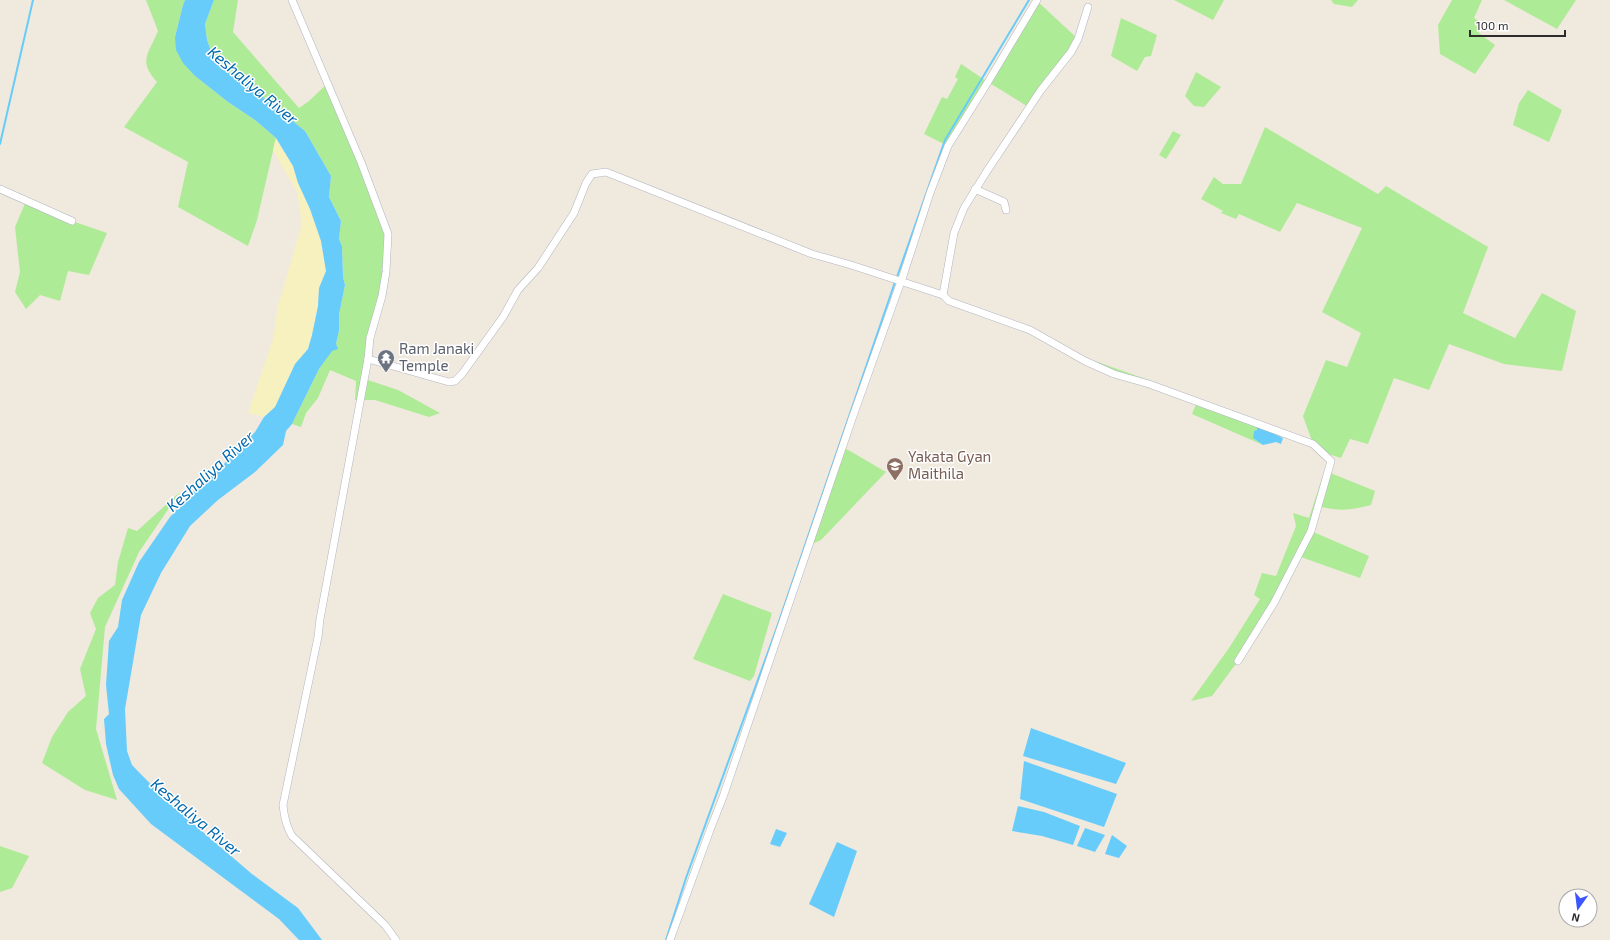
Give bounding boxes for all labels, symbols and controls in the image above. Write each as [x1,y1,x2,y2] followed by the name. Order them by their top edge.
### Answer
[1470,12,1565,38] scale bar
[1476,18,1508,32] text: 100 m
[204,41,303,129] water label: Keshaliya River
[399,339,474,374] place label: Ram Janaki Temple
[376,348,396,373] temple icon: Ram Janaki Temple
[162,426,259,516] water label: Keshaliya River
[908,447,991,482] place label: Yakata Gyan Maithila
[885,456,905,481] school or university icon: Yakata Gyan Maithila
[147,773,246,861] water label: Keshaliya River
[1558,888,1598,928] north arrow
[1570,911,1581,925] text: N

